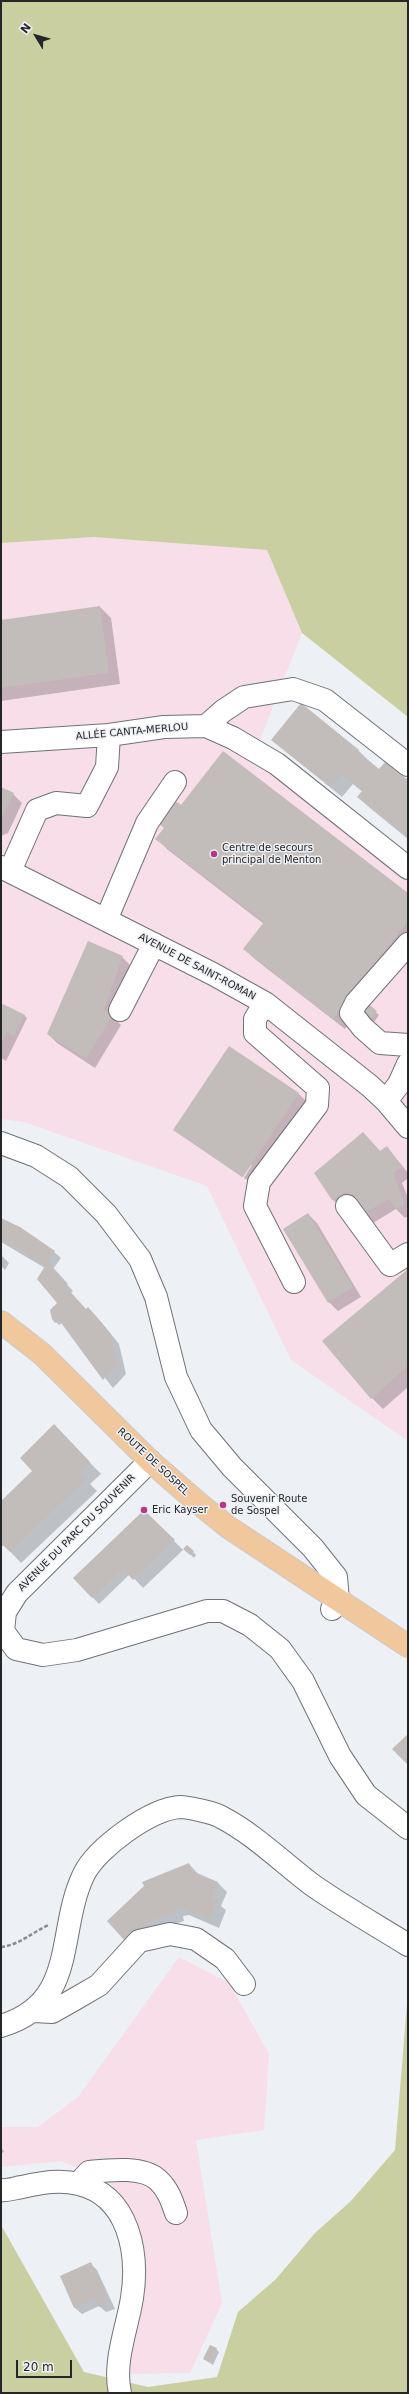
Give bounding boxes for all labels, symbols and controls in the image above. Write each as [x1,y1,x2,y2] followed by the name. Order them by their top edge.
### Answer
[16,16,56,56] north arrow
[18,21,34,36] text: N
[75,721,189,743] street label: ALLÉE CANTA-MERLOU
[222,842,321,866] place label: Centre de secours principal de Menton
[209,849,219,859] marker: Centre de secours principal de Menton
[136,931,258,1003] street label: AVENUE DE SAINT-ROMAN
[115,1426,191,1498] street label: ROUTE DE SOSPEL
[16,1472,138,1594] street label: AVENUE DU PARC DU SOUVENIR
[231,1493,307,1516] place label: Souvenir Route de Sospel
[218,1500,228,1510] marker: Souvenir Route de Sospel
[152,1504,208,1516] place label: Eric Kayser
[139,1505,149,1515] marker: Eric Kayser
[18,2352,74,2378] scale bar
[23,2360,54,2374] text: 20 m

